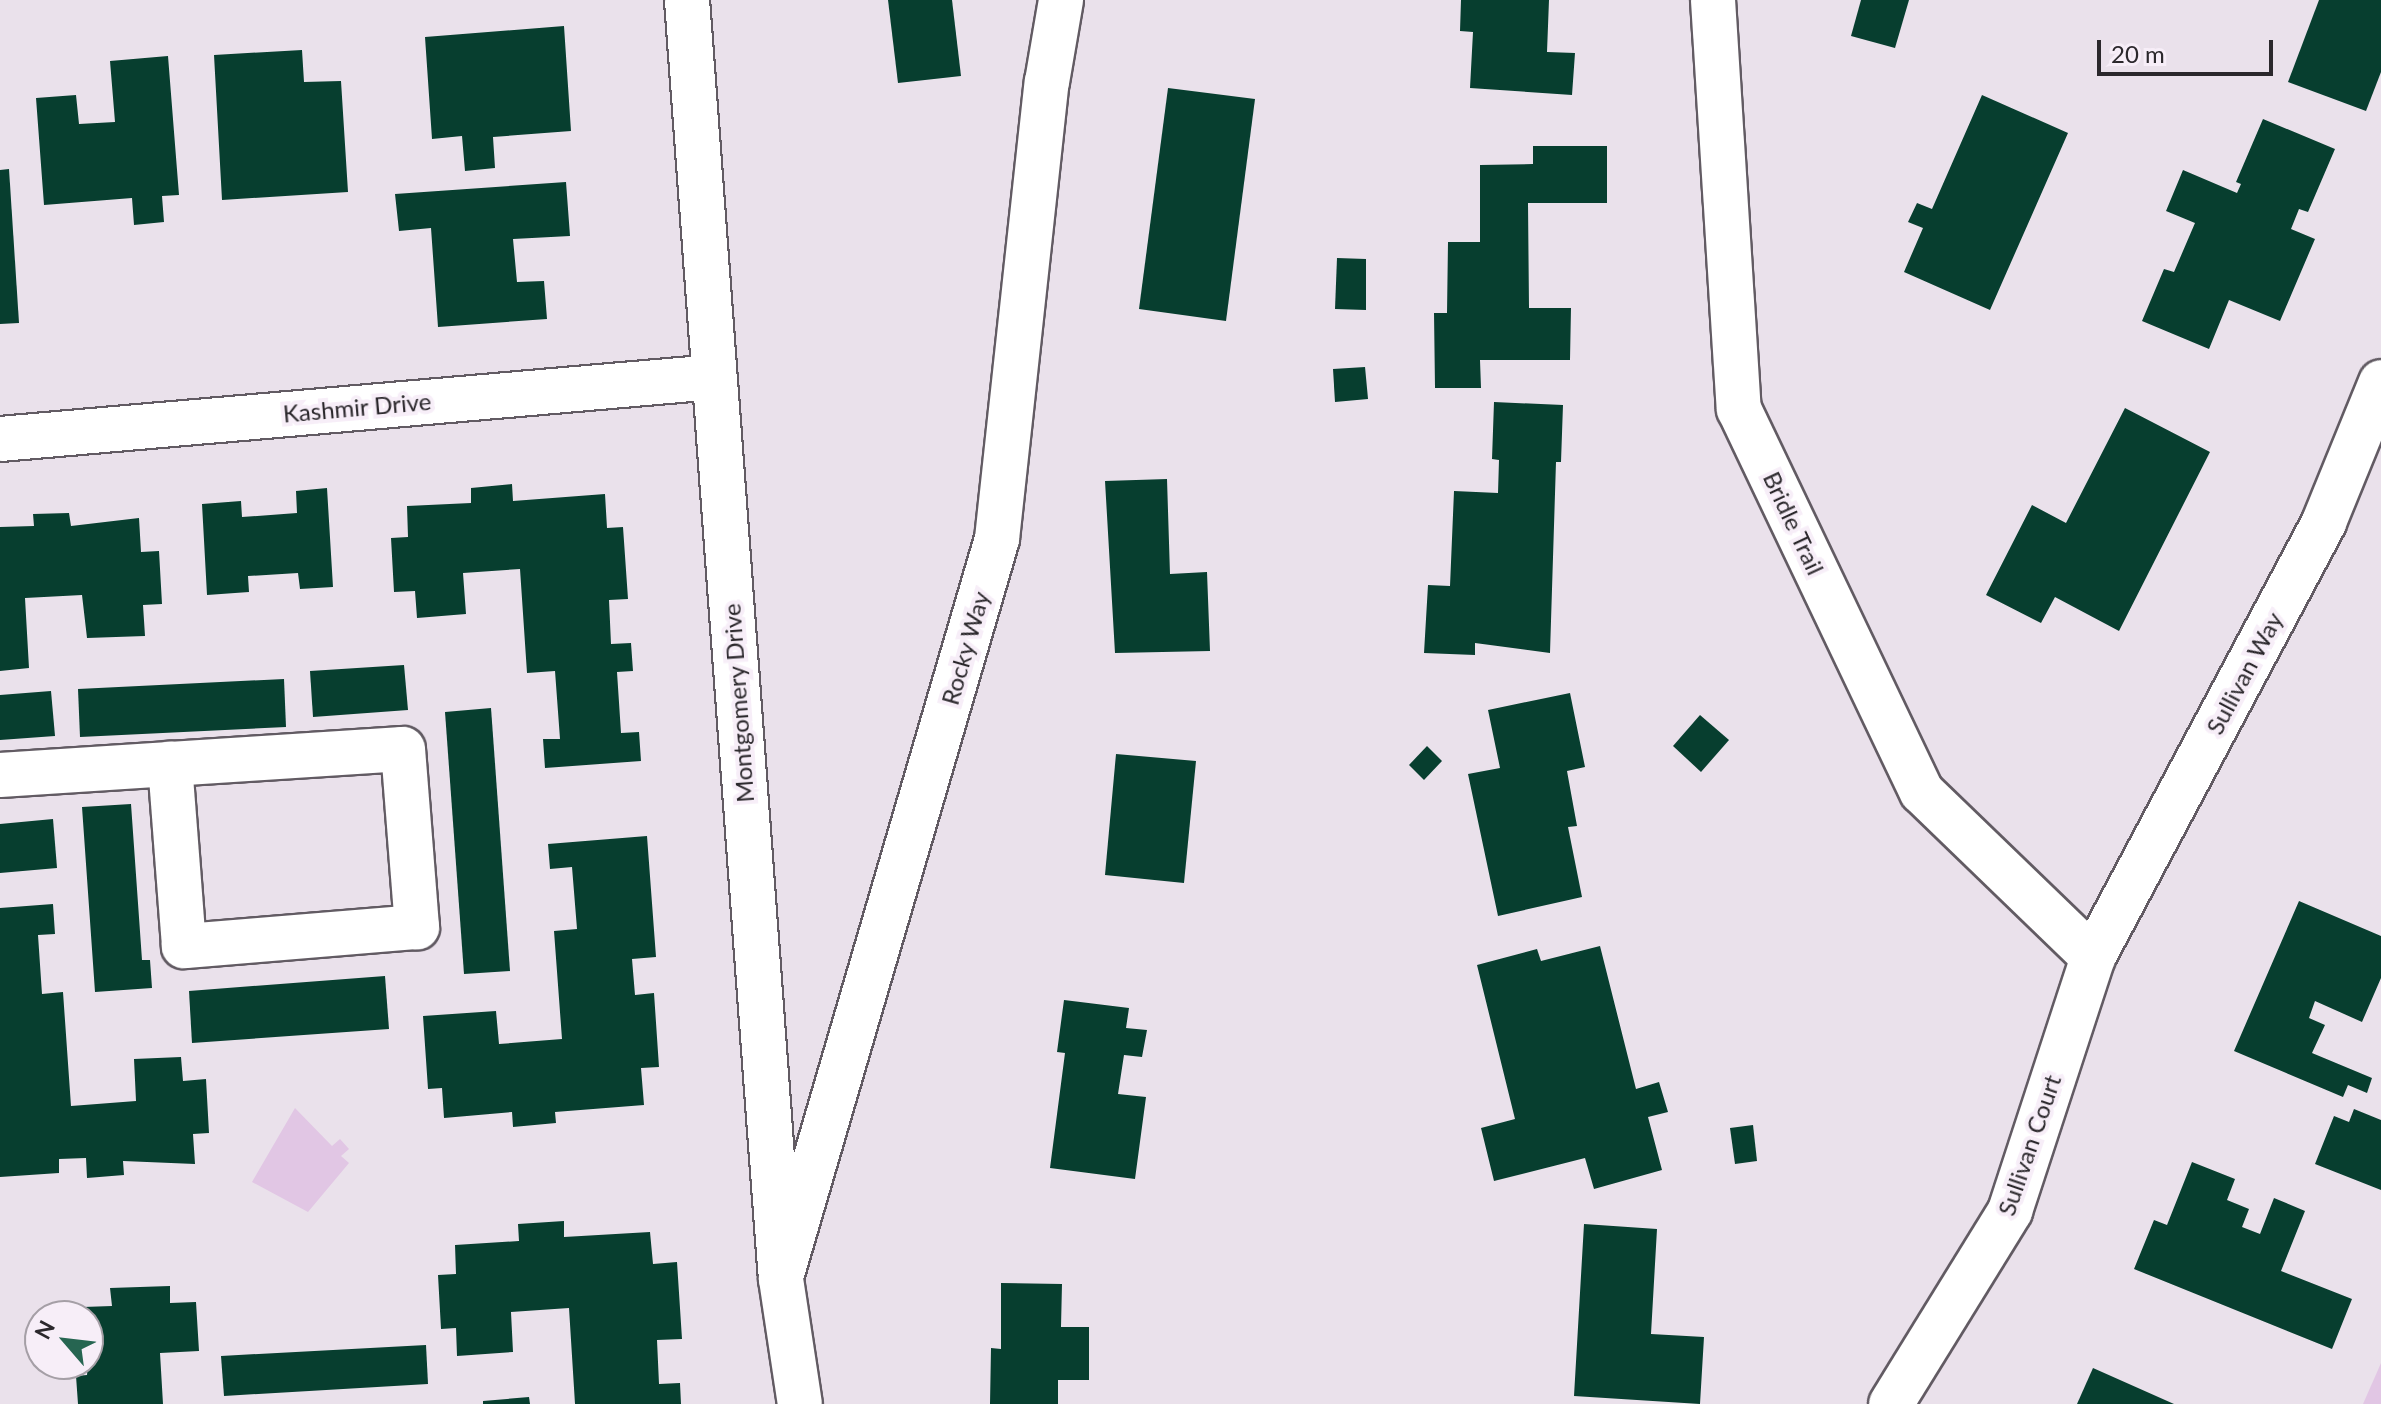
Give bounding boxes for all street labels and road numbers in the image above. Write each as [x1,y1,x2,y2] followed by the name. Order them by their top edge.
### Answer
[281,386,433,428] street label: Kashmir Drive
[1757,467,1831,579] street label: Bridle Trail
[935,588,995,708] street label: Rocky Way
[717,602,759,804] street label: Montgomery Drive
[2200,607,2288,739] street label: Sullivan Way
[1991,1071,2067,1219] street label: Sullivan Court

